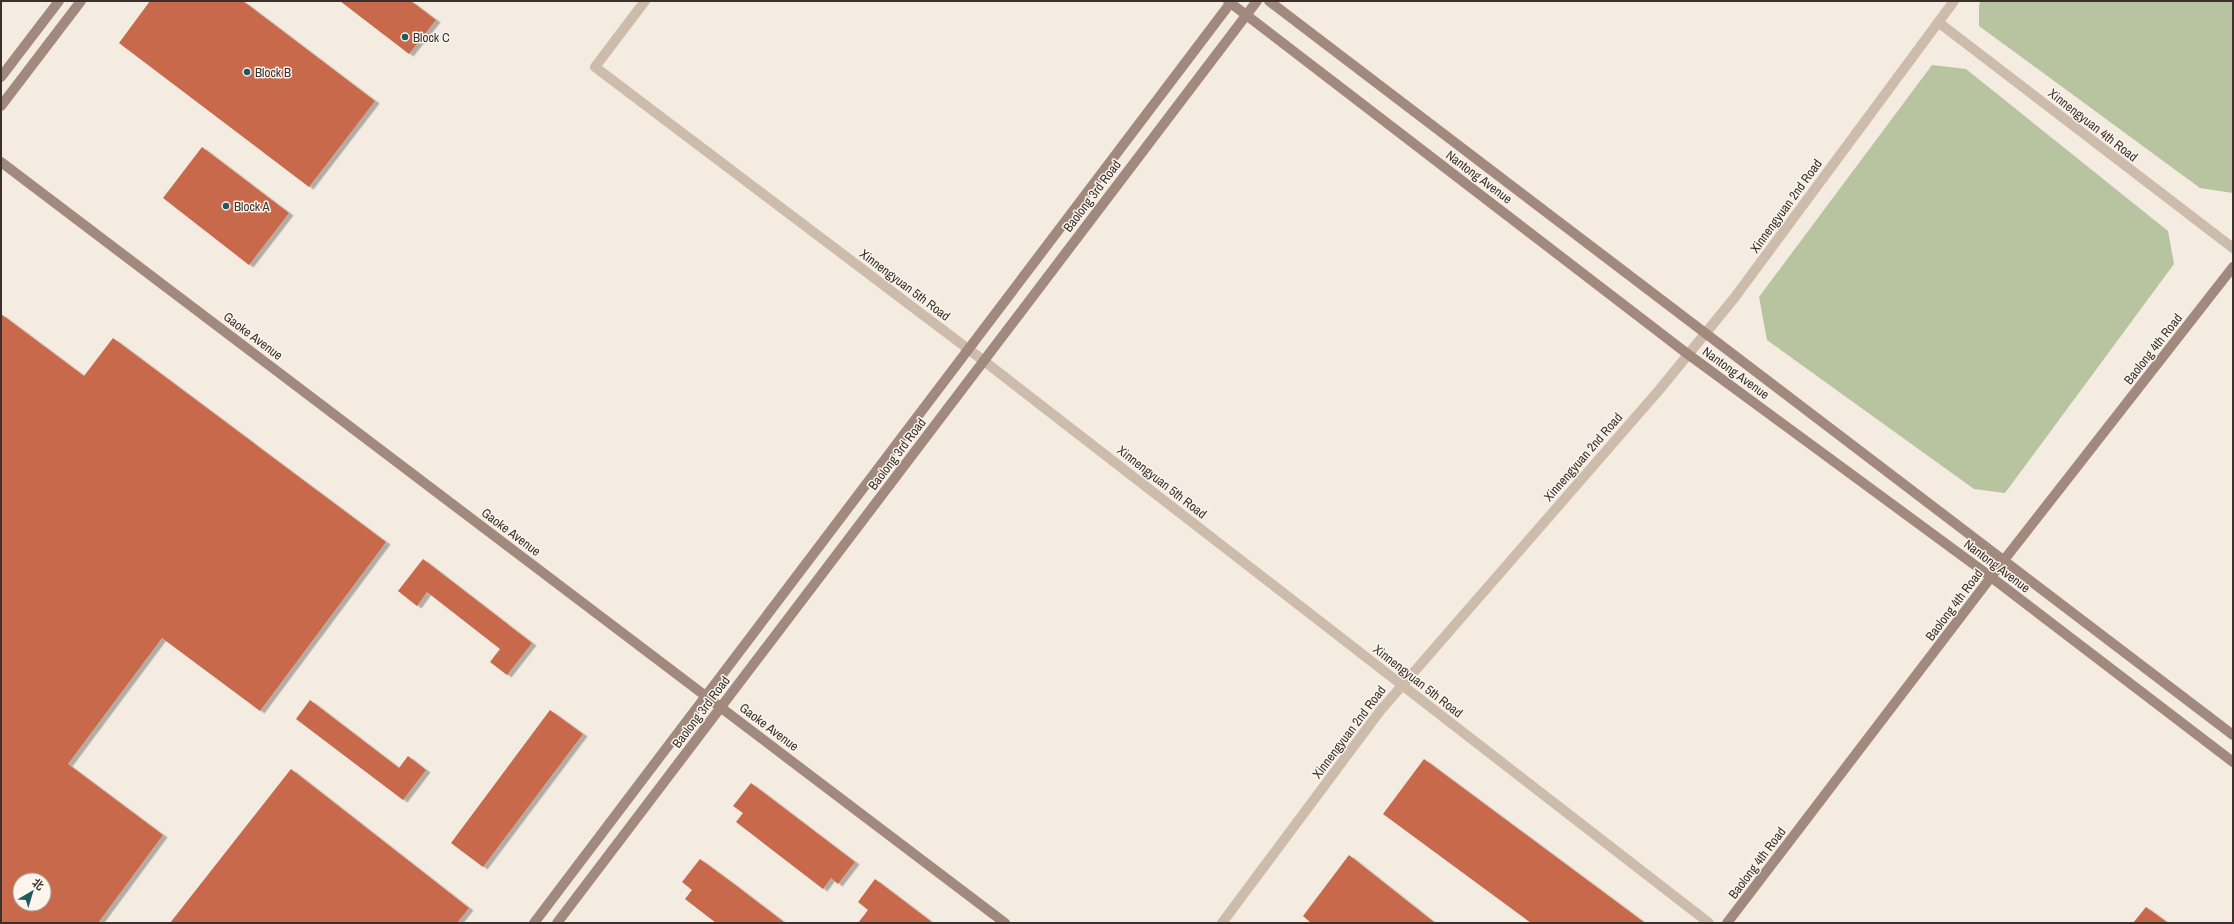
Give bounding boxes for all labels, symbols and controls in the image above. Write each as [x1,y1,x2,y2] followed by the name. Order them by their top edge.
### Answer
[413,29,450,46] place label: Block C
[400,32,410,42] marker: Block C
[255,64,291,81] place label: Block B
[242,67,252,77] marker: Block B
[2045,85,2141,165] street label: Xinnengyuan 4th Road
[1442,147,1516,207] street label: Nantong Avenue
[1746,156,1826,256] street label: Xinnengyuan 2nd Road
[1059,157,1125,235] street label: Baolong 3rd Road
[234,198,270,215] place label: Block A
[221,201,231,211] marker: Block A
[856,245,954,325] street label: Xinnengyuan 5th Road
[220,308,286,364] street label: Gaoke Avenue
[2120,310,2186,388] street label: Baolong 4th Road
[1699,343,1773,403] street label: Nantong Avenue
[1540,409,1626,505] street label: Xinnengyuan 2nd Road
[864,415,930,493] street label: Baolong 3rd Road
[1114,442,1210,522] street label: Xinnengyuan 5th Road
[478,504,544,560] street label: Gaoke Avenue
[1960,536,2034,596] street label: Nantong Avenue
[1922,566,1987,644] street label: Baolong 4th Road
[1370,641,1466,721] street label: Xinnengyuan 5th Road
[668,673,734,751] street label: Baolong 3rd Road
[1309,682,1390,782] street label: Xinnengyuan 2nd Road
[736,699,802,755] street label: Gaoke Avenue
[1725,824,1790,902] street label: Baolong 4th Road
[12,872,52,912] north arrow
[30,875,47,893] text: 北

